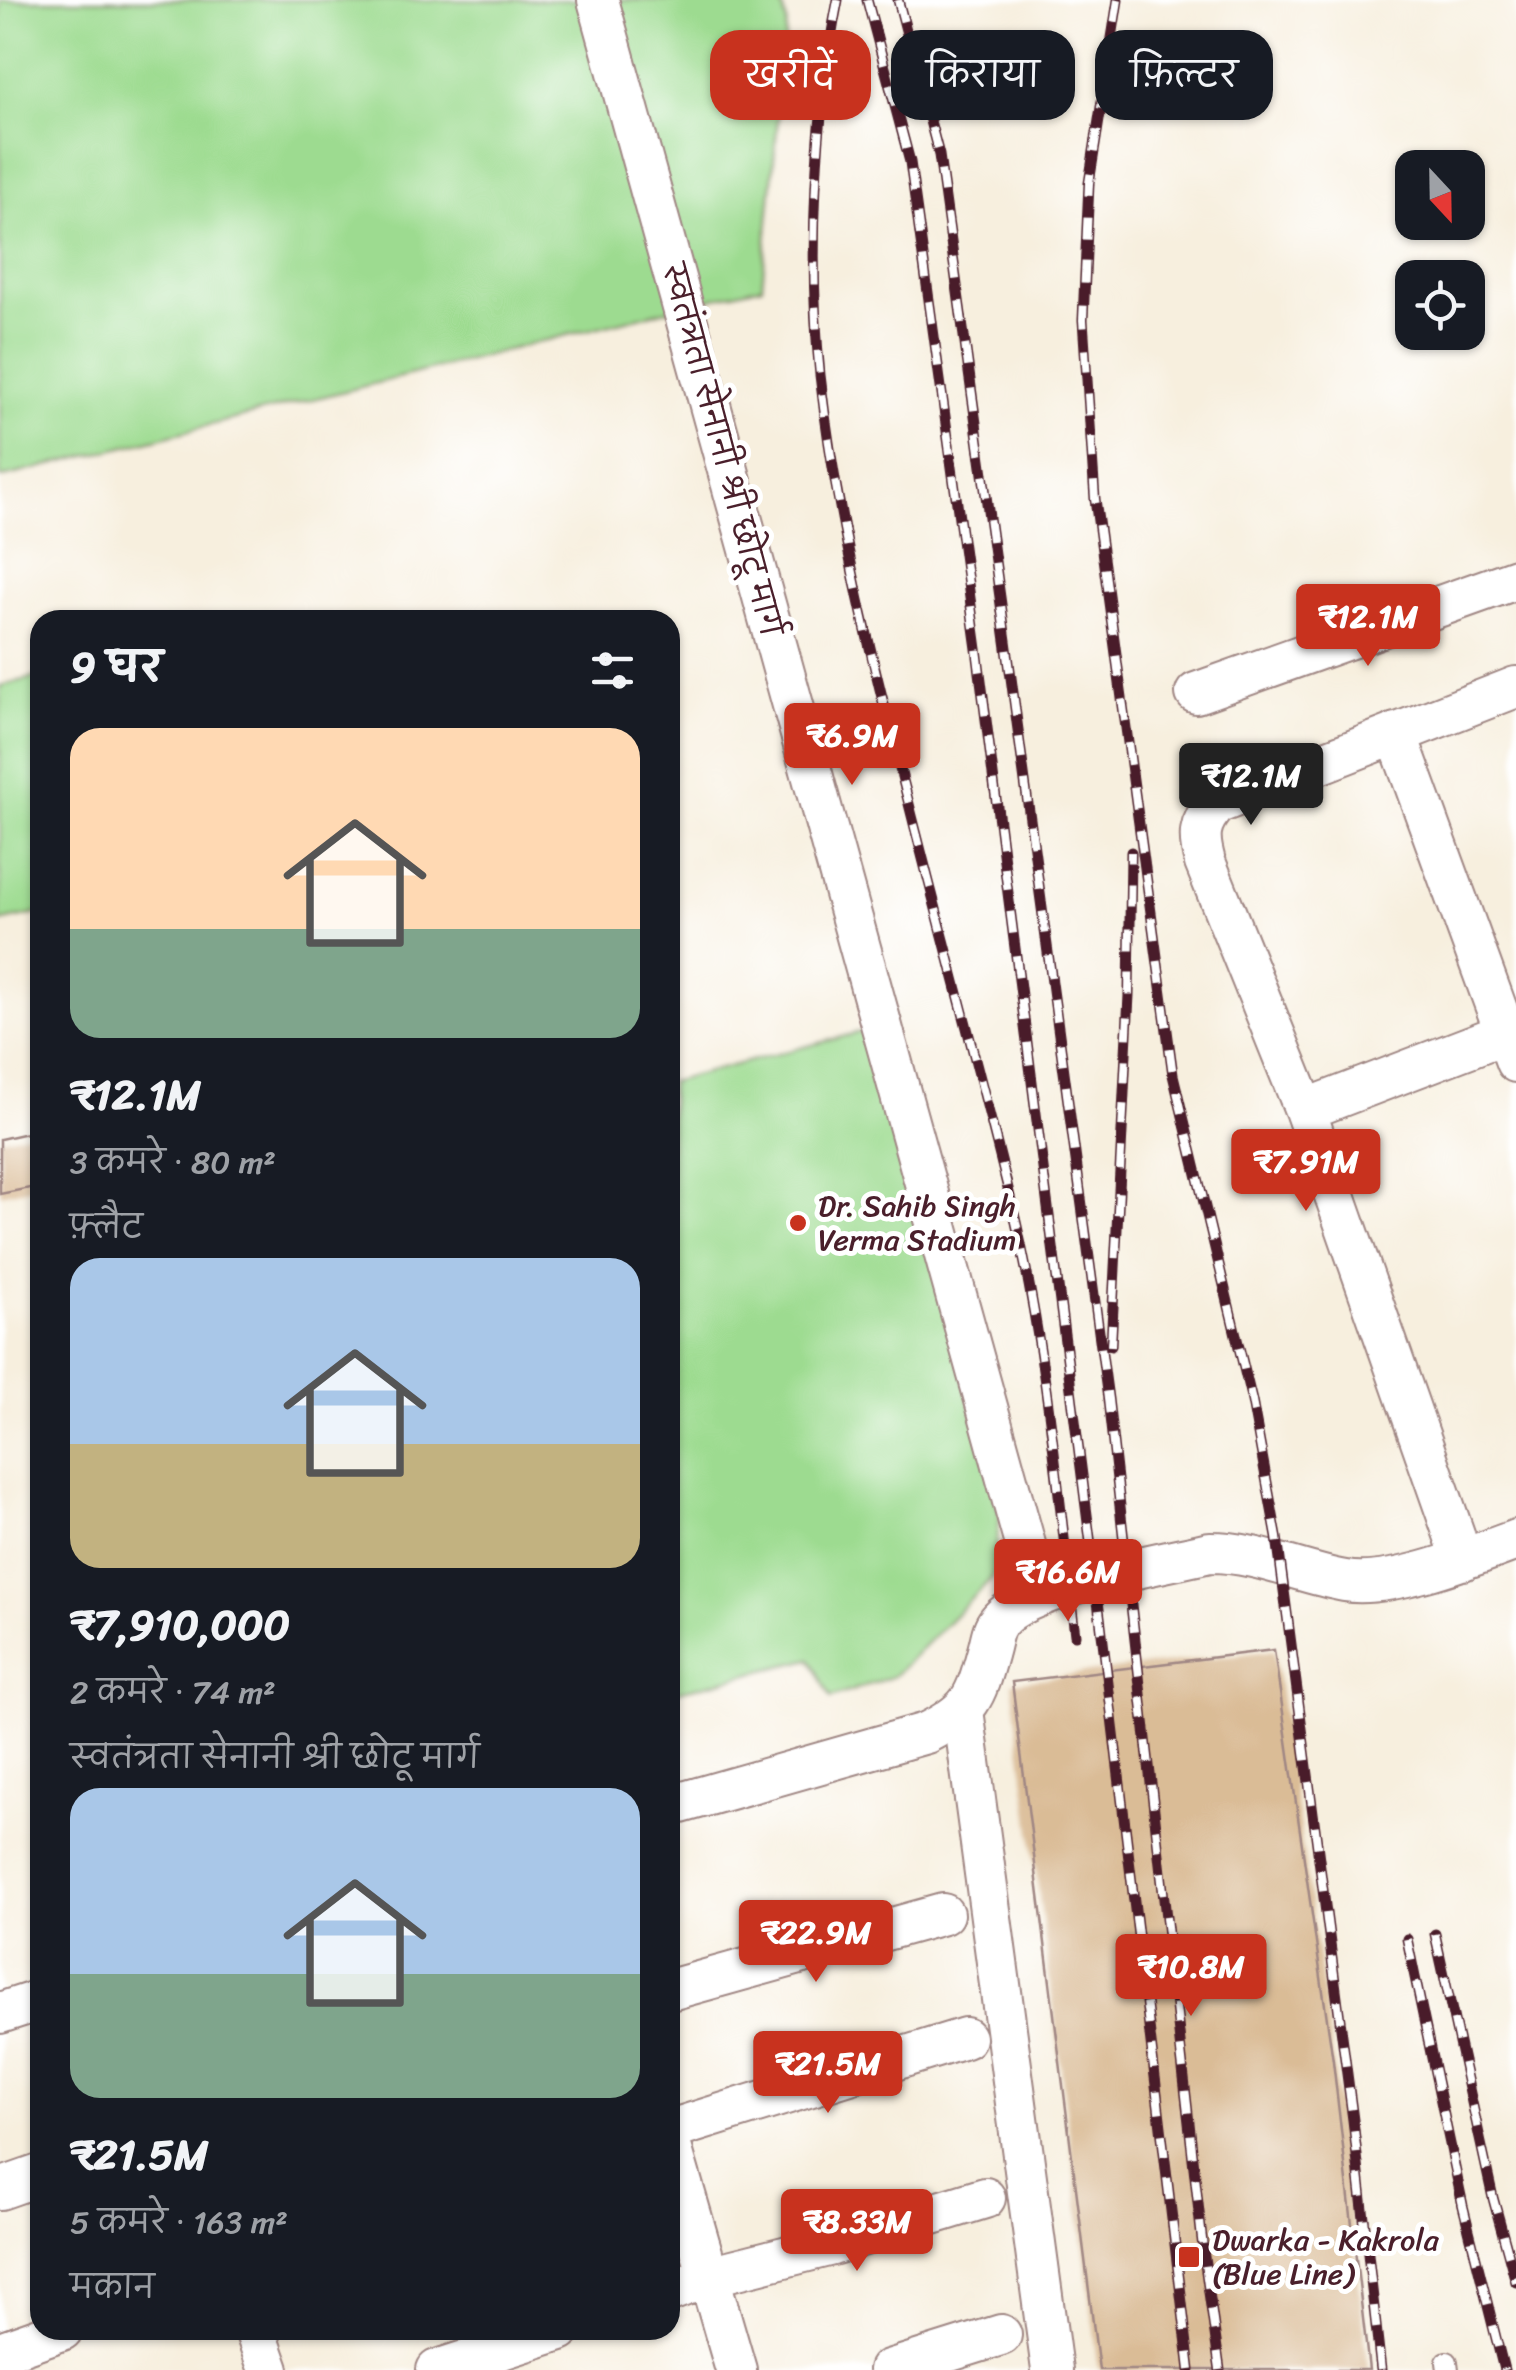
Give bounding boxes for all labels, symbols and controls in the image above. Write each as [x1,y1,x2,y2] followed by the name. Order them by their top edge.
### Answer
[710,30,871,120] chip: खरीदें
[891,30,1075,120] chip: किराया
[1095,30,1273,120] chip: फ़िल्टर
[1395,150,1485,240] north arrow
[1395,150,1485,350] map controls
[646,256,798,644] street label: स्वतंत्रता सेनानी श्री छोटू मार्ग
[1395,260,1485,350] button: locate
[1287,584,1449,669] pin: ₹12.1M
[1318,588,1418,645] text: ₹12.1M
[70,630,163,704] text: 9 घर
[585,643,640,698] icon: filters
[782,703,922,788] pin: ₹6.9M
[806,707,898,764] text: ₹6.9M
[1170,743,1332,828] pin: ₹12.1M
[1201,747,1301,804] text: ₹12.1M
[265,793,445,973] icon: home
[70,1058,201,1132] text: ₹12.1M
[1225,1129,1387,1214] pin: ₹7.91M
[1253,1133,1359,1190] text: ₹7.91M
[70,1134,276,1191] text: 3 कमरे · 80 m²
[818,1179,1016,1267] place label: Dr. Sahib Singh Verma Stadium
[70,1199,143,1256] text: फ़्लैट
[787,1212,809,1234] marker: Dr. Sahib Singh Verma Stadium
[265,1323,445,1503] icon: home
[987,1539,1149,1624] pin: ₹16.6M
[1016,1543,1120,1600] text: ₹16.6M
[70,1588,290,1662] text: ₹7,910,000
[70,1664,276,1721] text: 2 कमरे · 74 m²
[70,1729,480,1786] text: स्वतंत्रता सेनानी श्री छोटू मार्ग
[265,1853,445,2033] icon: home
[735,1900,897,1985] pin: ₹22.9M
[761,1904,871,1961] text: ₹22.9M
[1110,1934,1272,2019] pin: ₹10.8M
[1138,1938,1244,1995] text: ₹10.8M
[747,2031,909,2116] pin: ₹21.5M
[775,2035,881,2092] text: ₹21.5M
[70,2118,208,2192] text: ₹21.5M
[776,2189,938,2274] pin: ₹8.33M
[803,2193,911,2250] text: ₹8.33M
[70,2194,288,2251] text: 5 कमरे · 163 m²
[1212,2213,1440,2301] place label: Dwarka - Kakrola (Blue Line)
[1176,2244,1202,2270] marker: Dwarka - Kakrola (Blue Line)
[70,2259,155,2316] text: मकान

